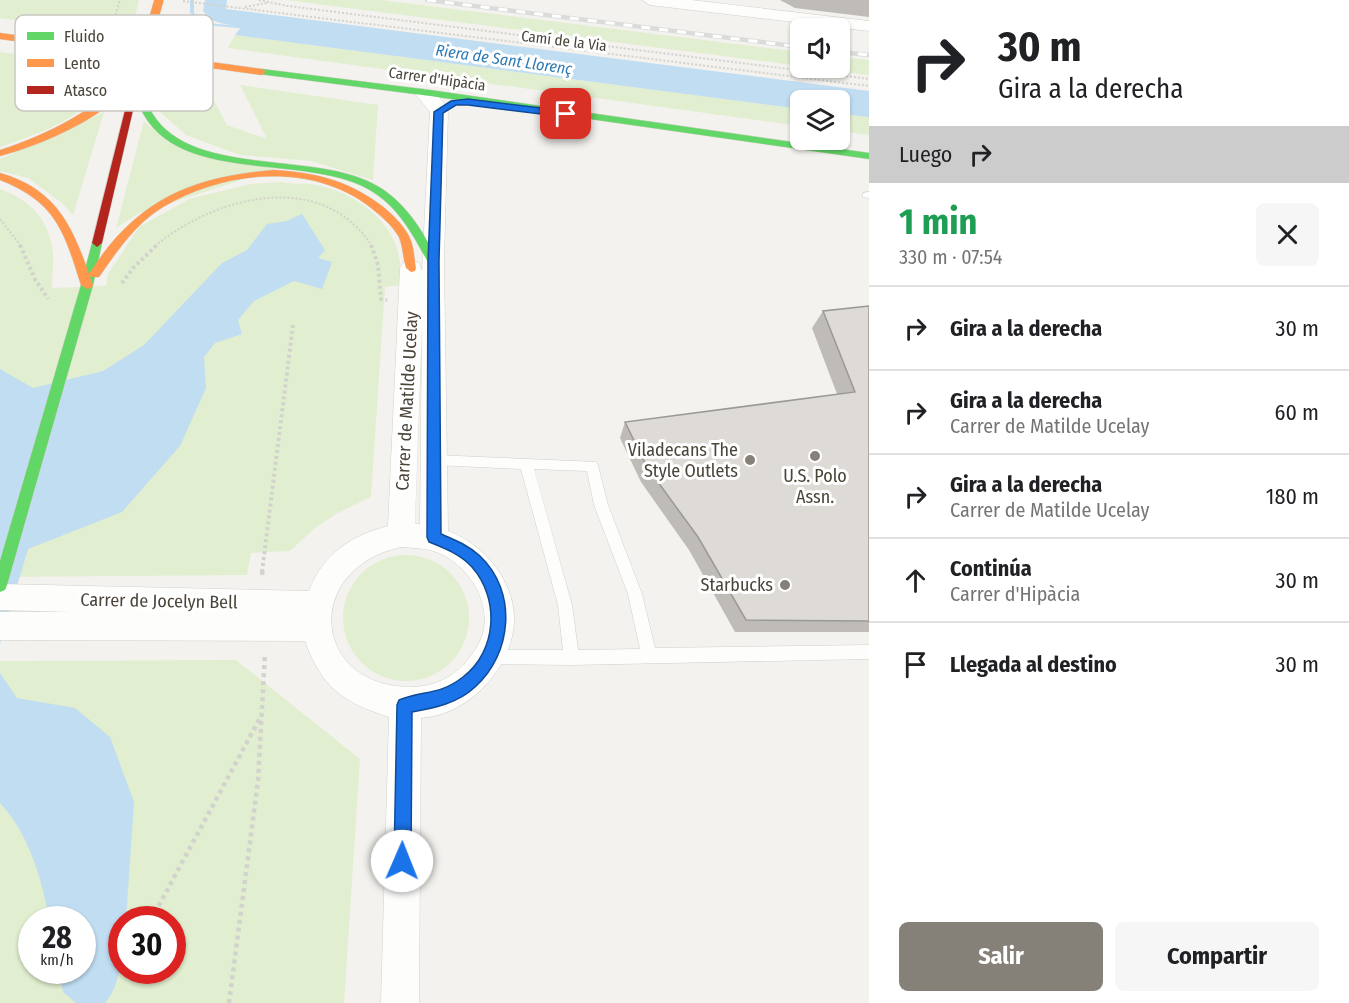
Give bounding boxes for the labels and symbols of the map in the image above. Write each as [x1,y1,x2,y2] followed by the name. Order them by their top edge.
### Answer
[15,15,213,111] legend
[64,27,104,46] text: Fluido
[520,27,608,55] street label: Camí de la Via
[434,41,574,79] water label: Riera de Sant Llorenç
[64,54,100,73] text: Lento
[387,63,487,95] street label: Carrer d'Hipàcia
[64,81,107,100] text: Atasco
[540,88,591,139] pin
[391,311,423,491] street label: Carrer de Matilde Ucelay
[628,439,738,482] place label: Viladecans The Style Outlets
[808,449,822,463] marker: U.S. Polo Assn.
[743,453,757,467] marker: Viladecans The Style Outlets
[783,465,847,508] place label: U.S. Polo Assn.
[701,574,773,596] place label: Starbucks
[778,578,792,592] marker: Starbucks
[80,589,238,613] street label: Carrer de Jocelyn Bell
[370,829,434,893] position arrow
[108,906,186,984] speed limit sign: 30

